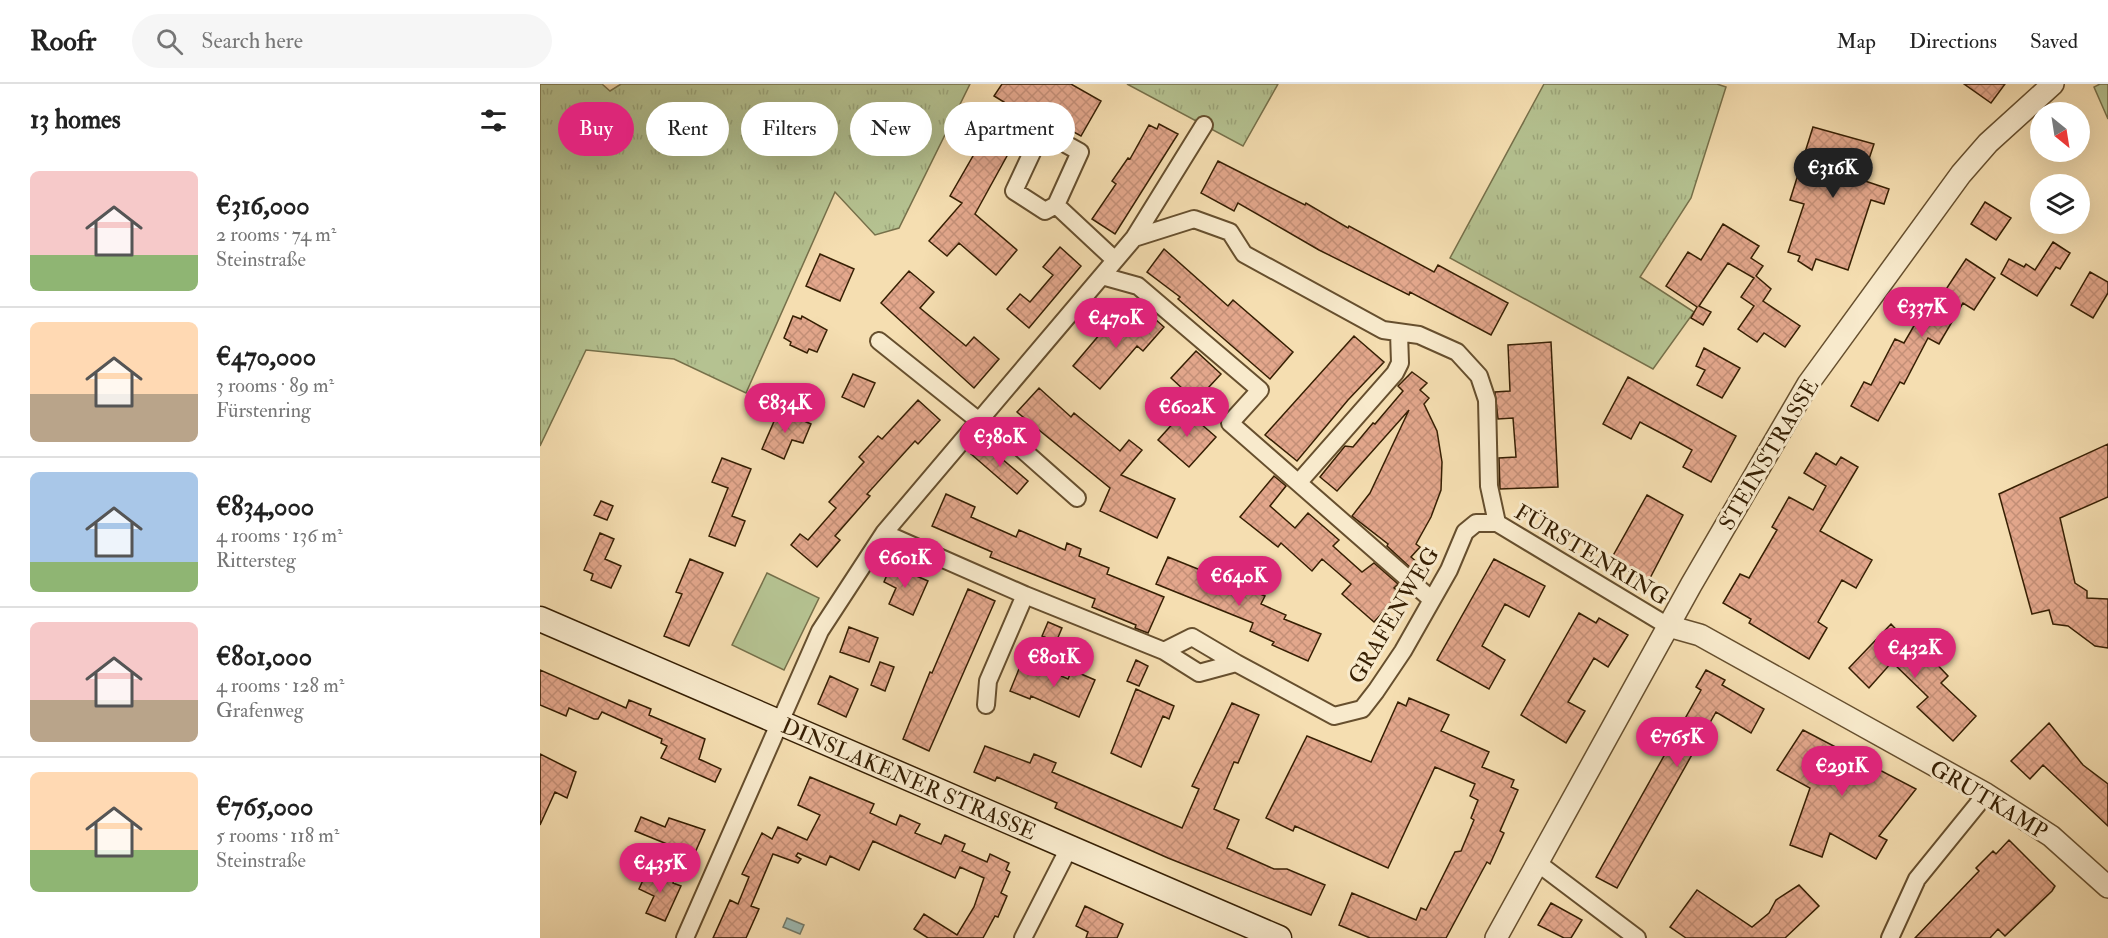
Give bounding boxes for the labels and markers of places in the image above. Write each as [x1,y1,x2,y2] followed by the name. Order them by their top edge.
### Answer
[1791,148,1875,199] pin: €316K
[1880,287,1964,338] pin: €337K
[1074,298,1158,349] pin: €470K
[743,383,827,434] pin: €834K
[1145,387,1229,438] pin: €602K
[958,417,1042,468] pin: €380K
[863,538,947,589] pin: €601K
[1197,556,1281,607] pin: €640K
[1873,628,1957,679] pin: €432K
[1012,637,1096,688] pin: €801K
[1635,717,1719,768] pin: €765K
[1800,746,1884,797] pin: €291K
[618,843,702,894] pin: €435K

